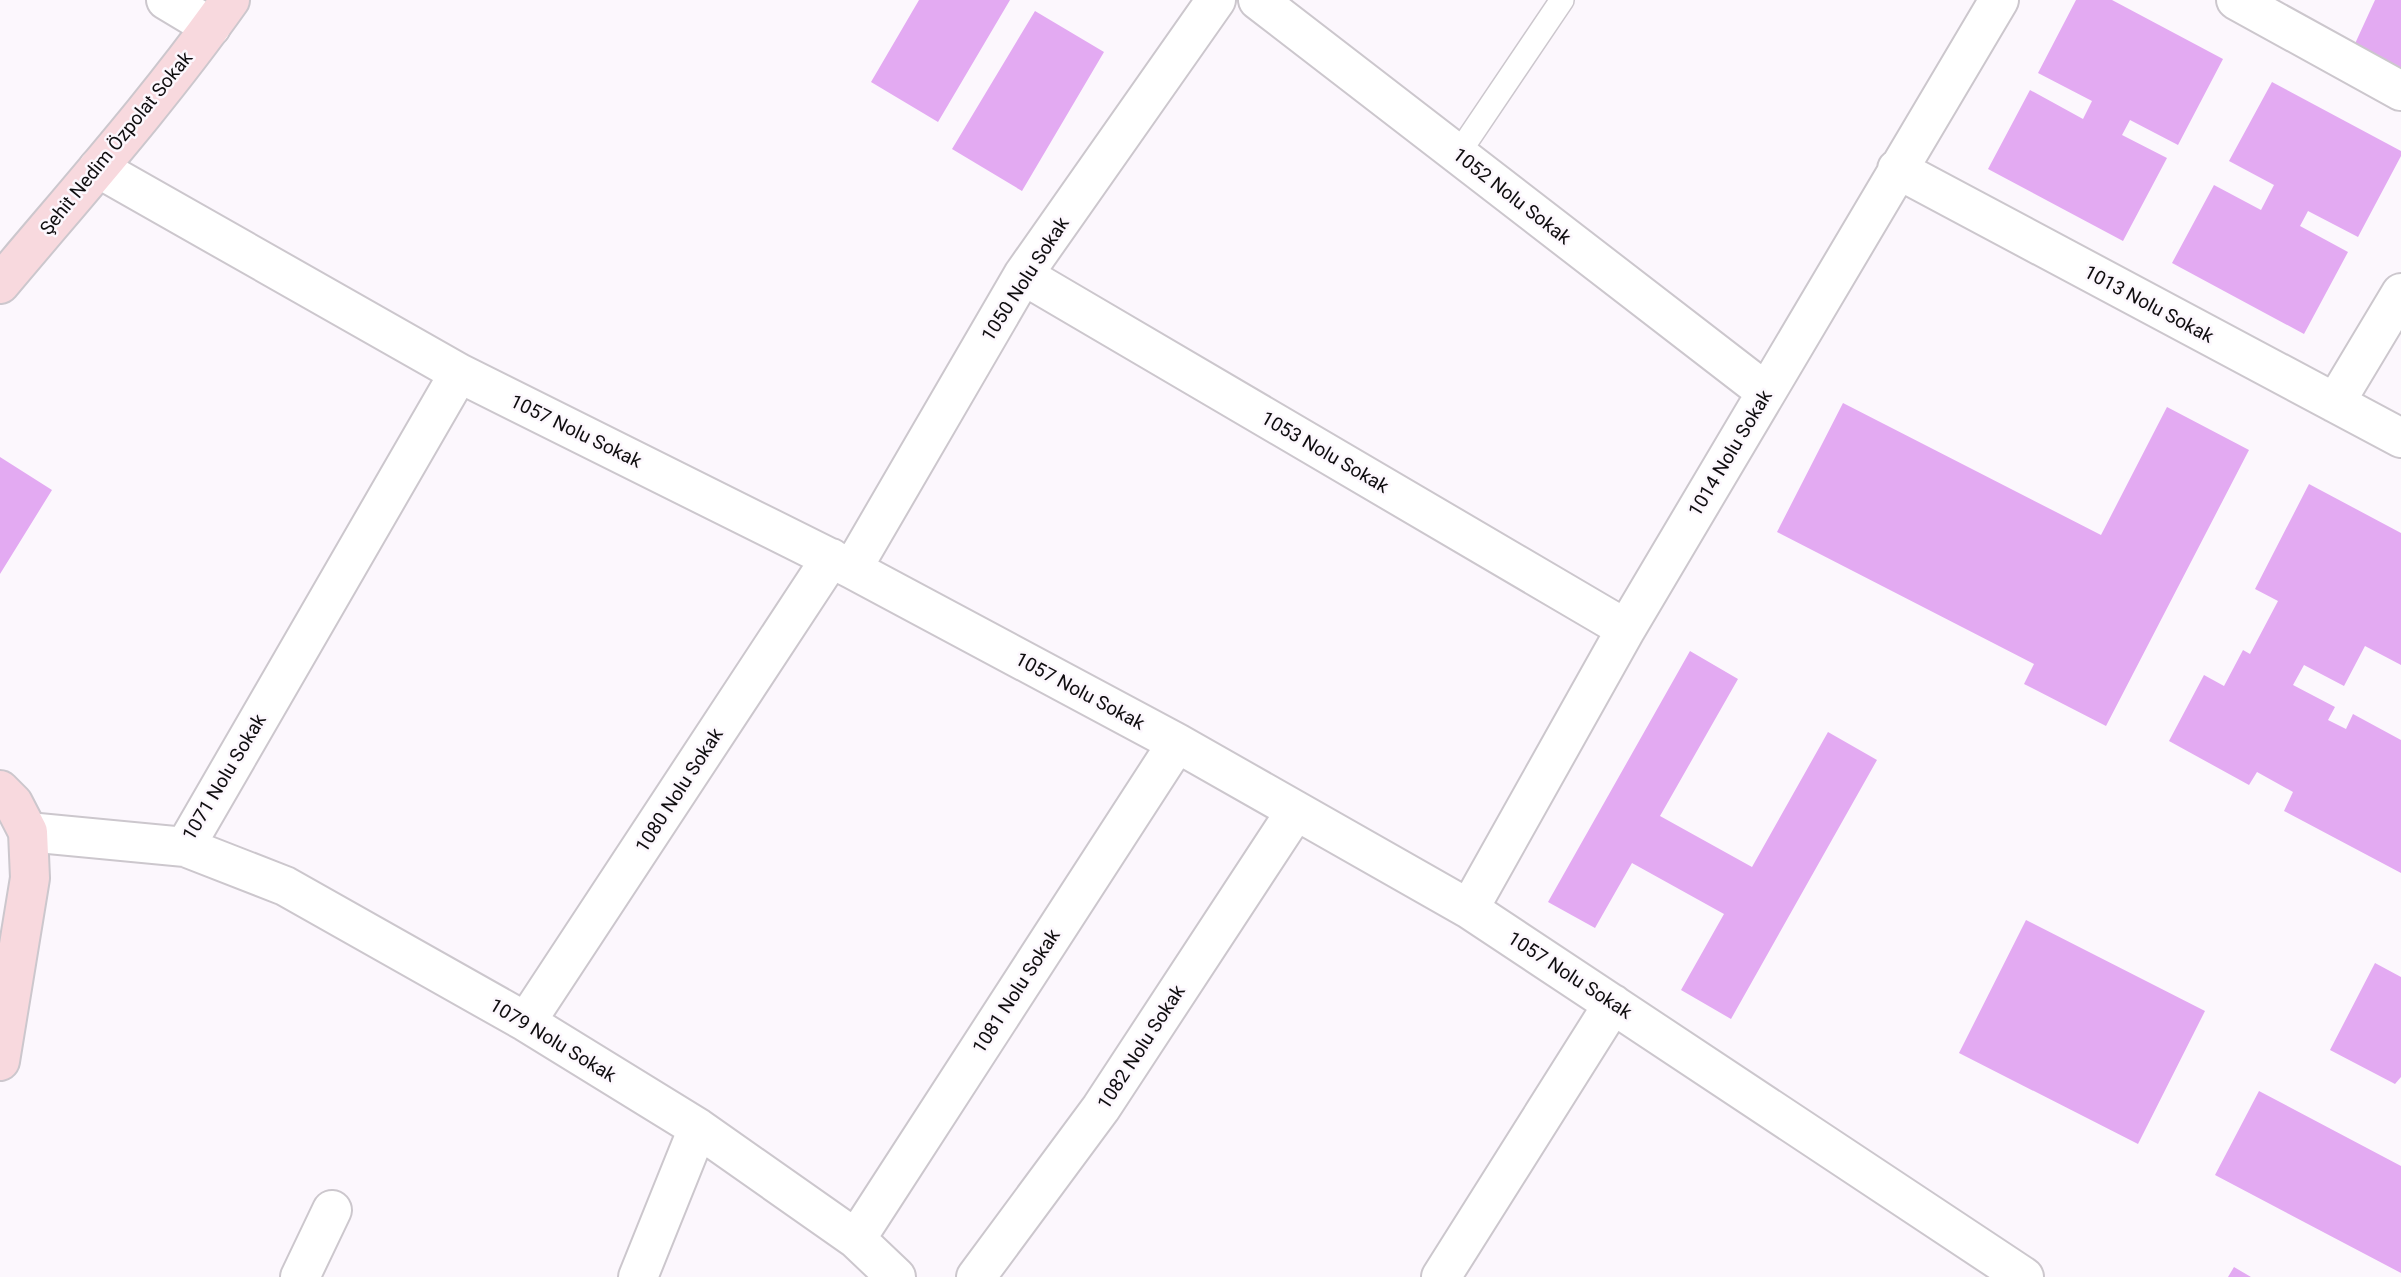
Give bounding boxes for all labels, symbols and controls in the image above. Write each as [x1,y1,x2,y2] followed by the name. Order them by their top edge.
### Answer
[35,46,197,239] street label: Şehit Nedim Özpolat Sokak
[1448,143,1576,249] street label: 1052 Nolu Sokak
[976,212,1074,345] street label: 1050 Nolu Sokak
[2080,260,2218,348] street label: 1013 Nolu Sokak
[1683,385,1777,520] street label: 1014 Nolu Sokak
[507,389,646,473] street label: 1057 Nolu Sokak
[1257,406,1393,498] street label: 1053 Nolu Sokak
[1011,647,1149,735] street label: 1057 Nolu Sokak
[177,709,271,844] street label: 1071 Nolu Sokak
[630,723,728,856] street label: 1080 Nolu Sokak
[967,924,1065,1057] street label: 1081 Nolu Sokak
[1504,926,1637,1024] street label: 1057 Nolu Sokak
[1092,980,1190,1113] street label: 1082 Nolu Sokak
[486,993,621,1087] street label: 1079 Nolu Sokak

